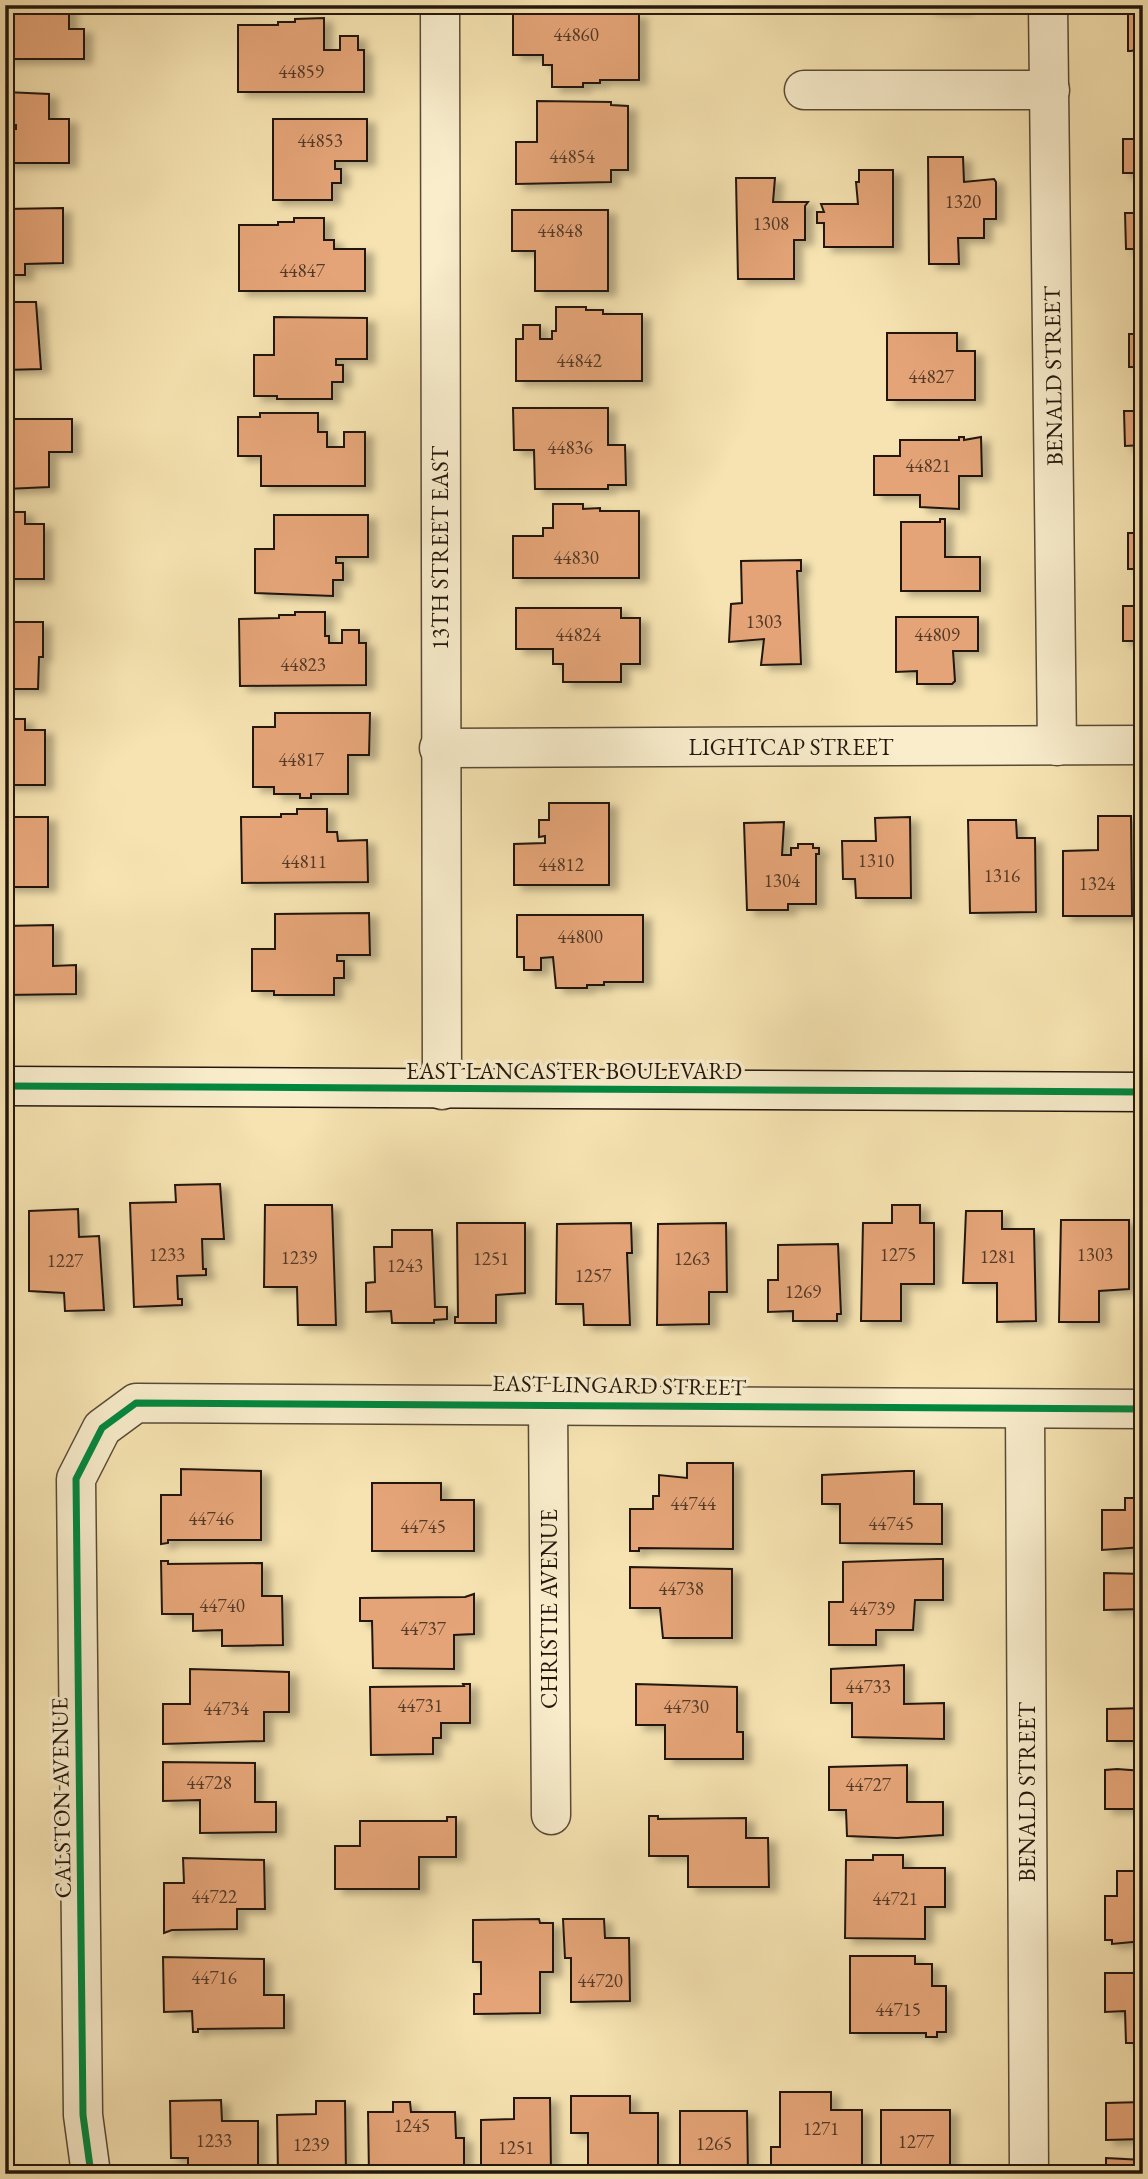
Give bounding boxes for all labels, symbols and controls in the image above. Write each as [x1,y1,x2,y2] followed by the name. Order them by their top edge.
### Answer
[553,22,599,47] house number: 44860
[278,59,324,84] house number: 44859
[297,128,343,153] house number: 44853
[549,144,596,169] house number: 44854
[945,189,981,214] house number: 1320
[753,211,789,236] house number: 1308
[537,218,583,243] house number: 44848
[279,258,326,283] house number: 44847
[1036,285,1070,466] street label: BENALD STREET
[556,348,602,373] house number: 44842
[908,364,955,389] house number: 44827
[547,435,593,460] house number: 44836
[425,445,455,650] street label: 13TH STREET EAST
[905,453,951,478] house number: 44821
[553,545,599,570] house number: 44830
[746,609,782,634] house number: 1303
[555,622,602,647] house number: 44824
[914,622,960,647] house number: 44809
[280,652,326,677] house number: 44823
[689,732,894,762] street label: LIGHTCAP STREET
[278,747,325,772] house number: 44817
[858,848,894,873] house number: 1310
[281,849,327,874] house number: 44811
[538,852,584,877] house number: 44812
[984,863,1020,888] house number: 1316
[764,868,801,893] house number: 1304
[1079,871,1116,896] house number: 1324
[557,924,603,949] house number: 44800
[406,1056,742,1086] street label: EAST LANCASTER BOULEVARD
[149,1242,185,1267] house number: 1233
[880,1242,916,1267] house number: 1275
[1077,1242,1113,1267] house number: 1303
[980,1244,1016,1269] house number: 1281
[281,1245,317,1270] house number: 1239
[473,1246,509,1271] house number: 1251
[674,1246,710,1271] house number: 1263
[47,1248,84,1273] house number: 1227
[387,1253,423,1278] house number: 1243
[575,1263,612,1288] house number: 1257
[785,1279,821,1304] house number: 1269
[492,1368,747,1402] street label: EAST LINGARD STREET
[670,1491,717,1516] house number: 44744
[188,1506,234,1531] house number: 44746
[534,1509,564,1709] street label: CHRISTIE AVENUE
[868,1511,914,1536] house number: 44745
[400,1514,446,1539] house number: 44745
[658,1576,704,1601] house number: 44738
[199,1593,245,1618] house number: 44740
[849,1596,895,1621] house number: 44739
[400,1616,447,1641] house number: 44737
[845,1674,891,1699] house number: 44733
[397,1693,443,1718] house number: 44731
[663,1694,709,1719] house number: 44730
[203,1696,250,1721] house number: 44734
[44,1697,78,1899] street label: CALSTON AVENUE
[1012,1701,1042,1882] street label: BENALD STREET
[186,1770,232,1795] house number: 44728
[845,1772,892,1797] house number: 44727
[191,1884,237,1909] house number: 44722
[872,1886,918,1911] house number: 44721
[191,1965,237,1990] house number: 44716
[577,1968,623,1993] house number: 44720
[875,1997,921,2022] house number: 44715
[394,2113,430,2138] house number: 1245
[803,2116,839,2141] house number: 1271
[196,2128,232,2153] house number: 1233
[898,2129,935,2154] house number: 1277
[696,2131,732,2156] house number: 1265
[293,2132,329,2157] house number: 1239
[498,2135,534,2160] house number: 1251

